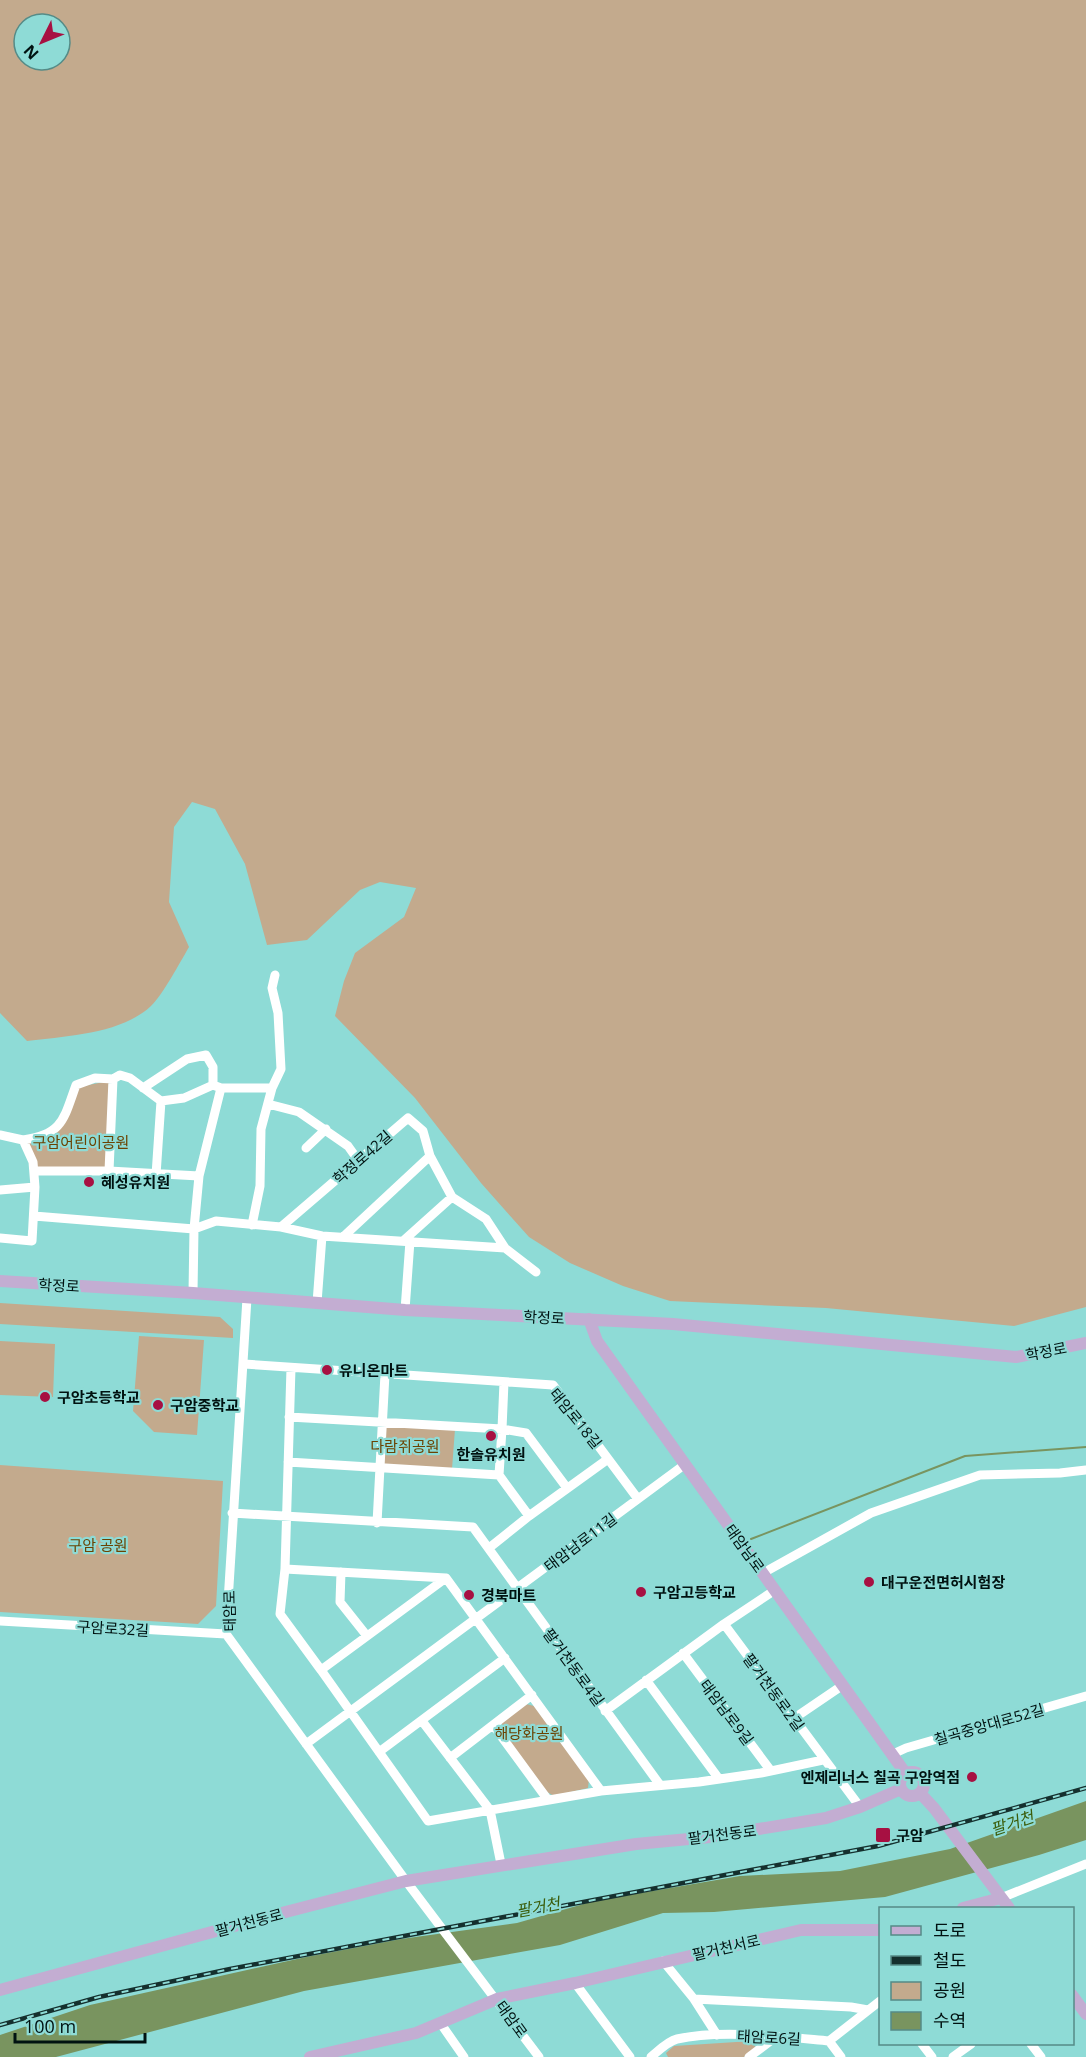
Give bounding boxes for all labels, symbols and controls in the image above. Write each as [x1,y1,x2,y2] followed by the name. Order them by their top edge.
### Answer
[12,12,72,72] north arrow
[19,40,44,64] text: N
[328,1126,396,1188] street label: 학정로42길
[33,1132,129,1152] park label: 구암어린이공원
[101,1172,170,1192] place label: 혜성유치원
[82,1175,96,1189] marker: 혜성유치원
[38,1274,80,1296] street label: 학정로
[523,1306,565,1328] street label: 학정로
[1024,1337,1068,1365] street label: 학정로
[339,1360,408,1380] place label: 유니온마트
[320,1363,334,1377] marker: 유니온마트
[545,1384,607,1452] street label: 태암로18길
[57,1387,140,1407] place label: 구암초등학교
[38,1390,52,1404] marker: 구암초등학교
[170,1395,239,1415] place label: 구암중학교
[151,1398,165,1412] marker: 구암중학교
[484,1429,498,1443] marker: 한솔유치원
[370,1436,440,1456] park label: 다람쥐공원
[456,1444,526,1464] place label: 한솔유치원
[540,1508,620,1576] street label: 태암남로11길
[721,1520,769,1576] street label: 태암남로
[68,1535,128,1555] park label: 구암 공원
[881,1572,1005,1592] place label: 대구운전면허시험장
[862,1575,876,1589] marker: 대구운전면허시험장
[653,1582,736,1602] place label: 구암고등학교
[481,1585,536,1605] place label: 경북마트
[634,1585,648,1599] marker: 구암고등학교
[462,1588,476,1602] marker: 경북마트
[219,1590,239,1632] street label: 태암로
[76,1616,150,1640] street label: 구암로32길
[539,1624,609,1710] street label: 팔거천동로4길
[739,1649,809,1735] street label: 팔거천동로2길
[696,1675,758,1749] street label: 태암남로9길
[932,1699,1046,1749] street label: 칠곡중앙대로52길
[494,1723,564,1743] park label: 해당화공원
[800,1767,960,1787] place label: 엔제리너스 칠곡 구암역점
[965,1770,979,1784] marker: 엔제리너스 칠곡 구암역점
[988,1805,1039,1841] water label: 팔거천
[687,1820,757,1848] street label: 팔거천동로
[896,1825,924,1845] place label: 구암
[874,1826,892,1844] marker: 구암
[514,1892,564,1922] water label: 팔거천
[213,1903,285,1941] street label: 팔거천동로
[879,1907,1074,2045] legend
[933,1918,966,1942] text: 도로
[690,1929,762,1965] street label: 팔거천서로
[933,1948,966,1972] text: 철도
[933,1978,966,2002] text: 공원
[492,1996,532,2042] street label: 태암로
[15,2006,146,2044] scale bar
[933,2008,966,2032] text: 수역
[24,2014,76,2038] text: 100 m
[737,2025,801,2049] street label: 태암로6길

